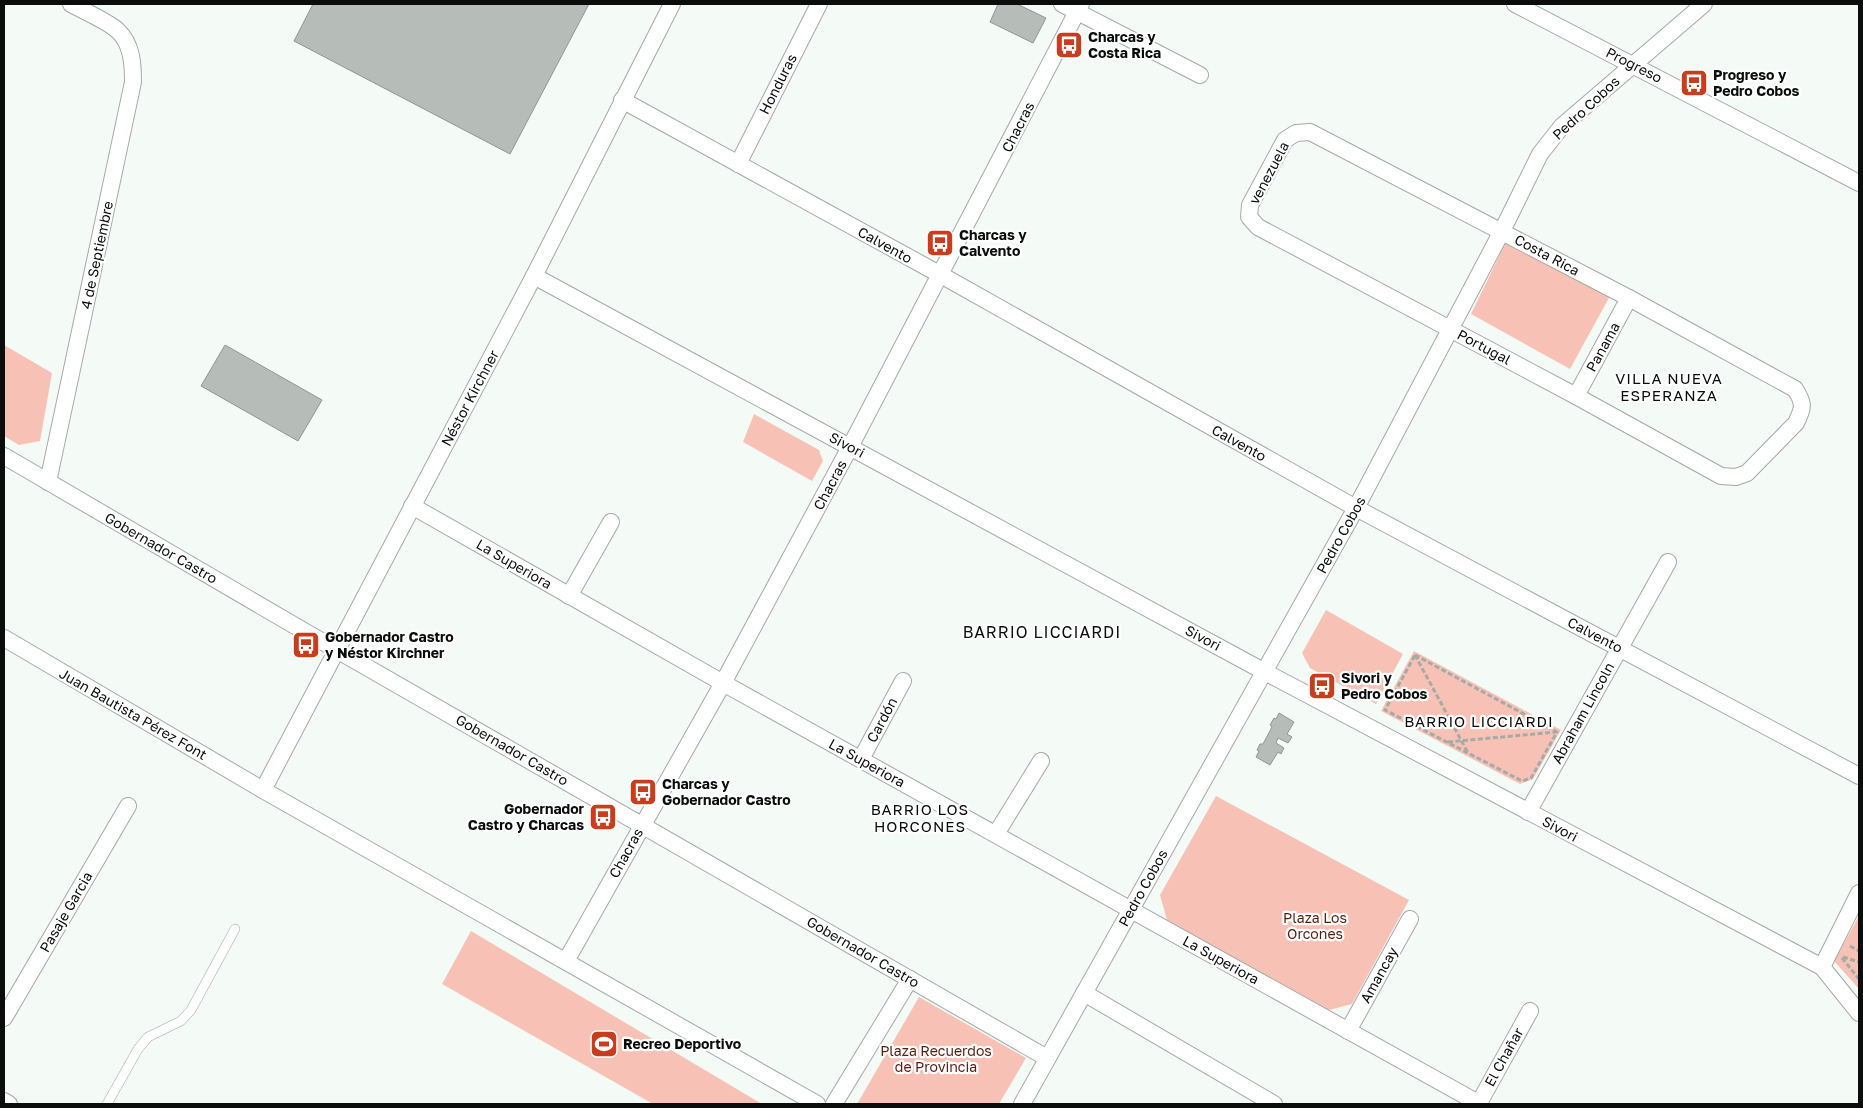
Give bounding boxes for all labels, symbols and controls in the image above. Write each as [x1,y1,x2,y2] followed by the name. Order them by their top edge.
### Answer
[1088,28,1161,61] place label: Charcas y Costa Rica
[1054,30,1084,60] bus stop icon: Charcas y Costa Rica
[1603,43,1665,86] street label: Progreso
[755,51,800,117] street label: Honduras
[1713,66,1800,99] place label: Progreso y Pedro Cobos
[1679,68,1709,98] bus stop icon: Progreso y Pedro Cobos
[1549,72,1623,143] street label: Pedro Cobos
[998,99,1037,155] street label: Chacras
[1245,139,1292,207] street label: venezuela
[77,199,116,310] street label: 4 de Septiembre
[855,223,916,266] street label: Calvento
[959,226,1027,259] place label: Charcas y Calvento
[925,228,955,258] bus stop icon: Charcas y Calvento
[1512,230,1583,279] street label: Costa Rica
[1582,319,1623,374] street label: Panama
[1455,325,1514,368] street label: Portugal
[437,346,502,449] street label: Néstor Kirchner
[1615,369,1723,404] district label: VILLA NUEVA ESPERANZA
[1209,421,1270,464] street label: Calvento
[827,428,868,461] street label: Sivori
[809,457,850,513] street label: Chacras
[1312,493,1369,576] street label: Pedro Cobos
[102,508,221,587] street label: Gobernador Castro
[473,535,555,592] street label: La Superiora
[1565,613,1626,656] street label: Calvento
[1183,621,1224,654] street label: Sivori
[963,622,1121,642] district label: BARRIO LICCIARDI
[325,628,454,661] place label: Gobernador Castro y Néstor Kirchner
[291,630,321,660] bus stop icon: Gobernador Castro y Néstor Kirchner
[1548,659,1617,766] street label: Abraham Lincoln
[56,664,210,763] street label: Juan Bautista Pérez Font
[1341,669,1428,702] place label: Sivori y Pedro Cobos
[1307,671,1337,701] bus stop icon: Sivori y Pedro Cobos
[863,694,900,745] street label: Cardón
[453,710,572,789] street label: Gobernador Castro
[1404,712,1554,730] district label: BARRIO LICCIARDI
[826,735,908,790] street label: La Superiora
[662,775,791,808] place label: Charcas y Gobernador Castro
[628,777,658,807] bus stop icon: Charcas y Gobernador Castro
[468,800,585,833] place label: Gobernador Castro y Charcas
[871,800,969,835] district label: BARRIO LOS HORCONES
[588,802,618,832] bus stop icon: Gobernador Castro y Charcas
[1540,812,1581,845] street label: Sivori
[605,825,646,881] street label: Chacras
[1114,846,1171,929] street label: Pedro Cobos
[36,869,95,955] street label: Pasaje Garcia
[1283,909,1347,942] park label: Plaza Los Orcones
[804,912,923,991] street label: Gobernador Castro
[1180,932,1262,987] street label: La Superiora
[1356,944,1401,1006] street label: Amancay
[1480,1024,1527,1089] street label: El Chañar
[589,1029,619,1059] sports icon: Recreo Deportivo
[623,1035,741,1052] place label: Recreo Deportivo
[880,1042,992,1075] park label: Plaza Recuerdos de Provincia

